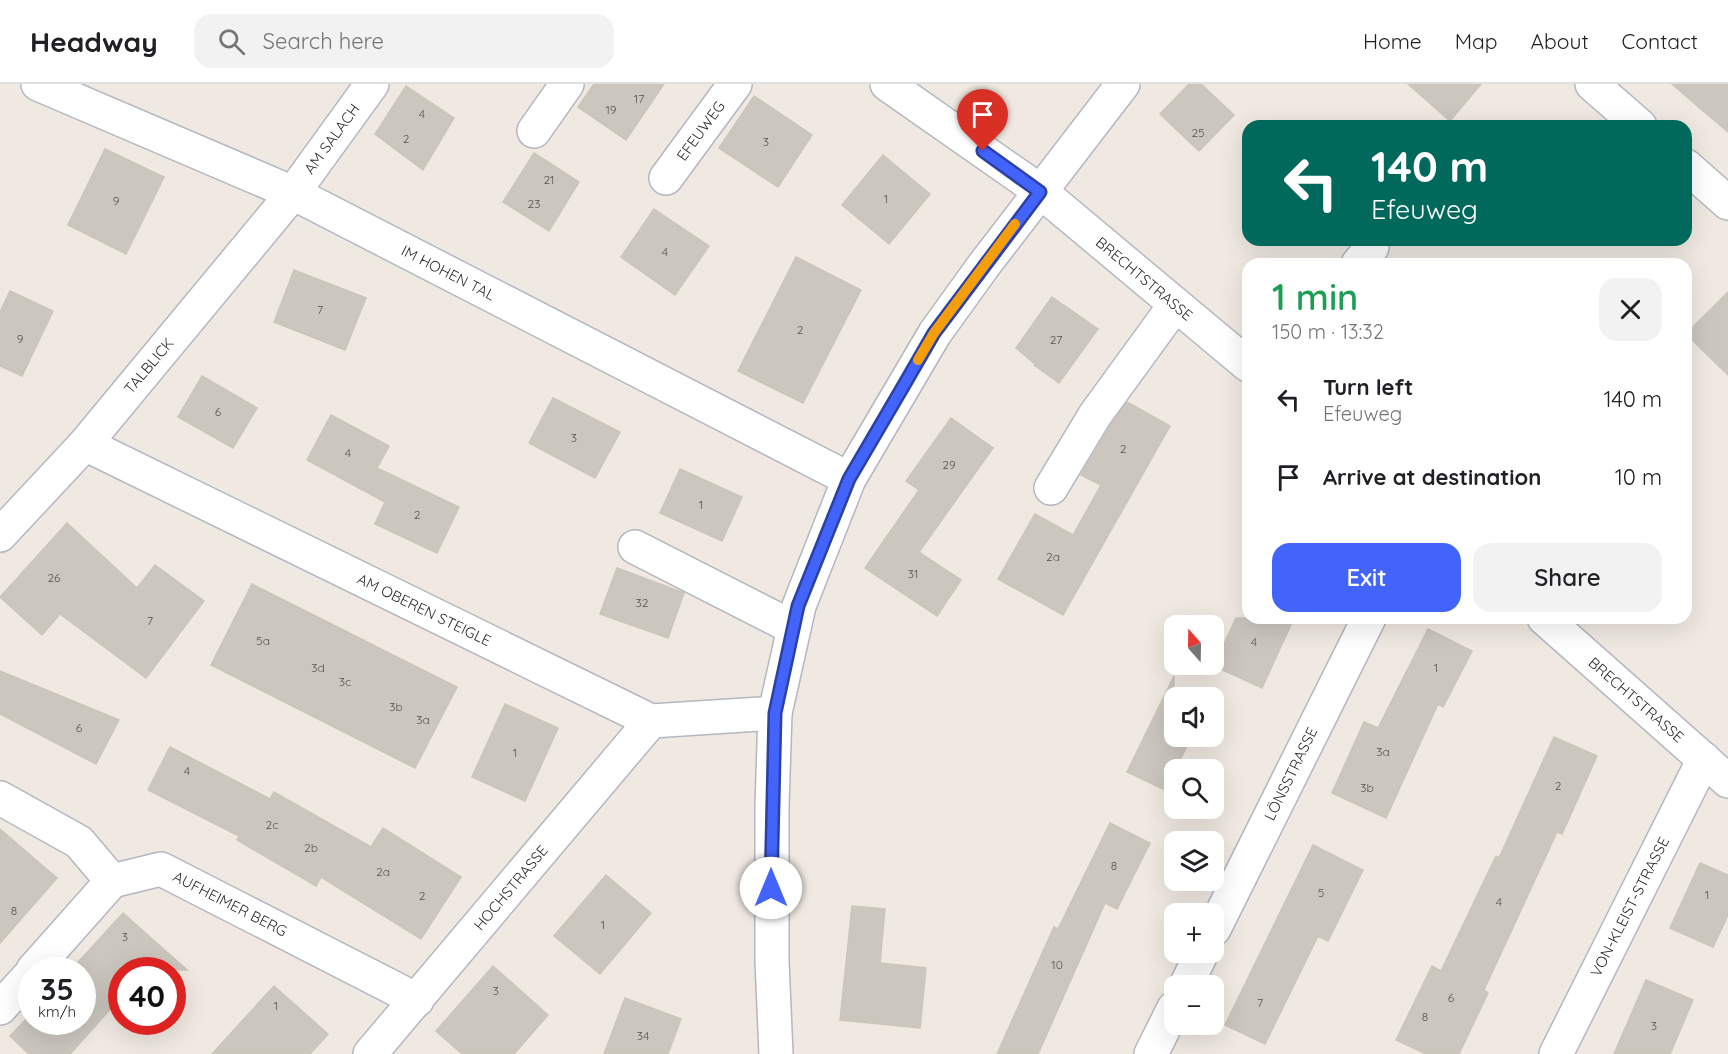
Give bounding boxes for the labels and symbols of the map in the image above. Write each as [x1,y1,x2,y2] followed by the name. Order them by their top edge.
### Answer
[957,89,1008,151] pin
[634,91,644,106] house number: 17
[672,97,729,164] street label: EFEUWEG
[300,100,364,178] street label: AM SALACH
[605,102,617,117] house number: 19
[419,106,425,121] house number: 4
[1191,125,1205,140] house number: 25
[403,131,410,146] house number: 2
[763,134,769,149] house number: 3
[543,172,555,187] house number: 21
[884,191,888,206] house number: 1
[113,193,120,208] house number: 9
[528,196,540,211] house number: 23
[1092,233,1197,325] street label: BRECHTSTRASSE
[398,241,498,304] street label: IM HOHEN TAL
[662,244,668,259] house number: 4
[317,302,323,317] house number: 7
[797,322,804,337] house number: 2
[17,331,24,346] house number: 9
[1050,332,1062,347] house number: 27
[120,334,178,398] street label: TALBLICK
[215,404,222,419] house number: 6
[571,430,577,445] house number: 3
[1120,441,1127,456] house number: 2
[345,445,351,460] house number: 4
[942,457,956,472] house number: 29
[699,497,703,512] house number: 1
[414,507,421,522] house number: 2
[1046,549,1060,564] house number: 2a
[908,566,918,581] house number: 31
[354,569,494,650] street label: AM OBEREN STEIGLE
[47,570,61,585] house number: 26
[636,595,649,610] house number: 32
[147,613,153,628] house number: 7
[1164,615,1224,675] north arrow
[256,633,270,648] house number: 5a
[1251,634,1257,649] house number: 4
[1585,653,1688,746] street label: BRECHTSTRASSE
[311,660,325,675] house number: 3d
[1434,660,1438,675] house number: 1
[339,674,351,689] house number: 3c
[389,699,403,714] house number: 3b
[416,712,430,727] house number: 3a
[76,720,83,735] house number: 6
[1260,724,1321,824] street label: LÖNSSTRASSE
[1376,744,1390,759] house number: 3a
[513,745,517,760] house number: 1
[184,763,190,778] house number: 4
[1555,778,1562,793] house number: 2
[1360,780,1374,795] house number: 3b
[266,817,278,832] house number: 2c
[1586,834,1673,980] street label: VON-KLEIST-STRASSE
[304,840,318,855] house number: 2b
[469,841,552,934] street label: HOCHSTRASSE
[739,856,803,920] position arrow
[1111,858,1117,873] house number: 8
[376,864,390,879] house number: 2a
[170,867,290,941] street label: AUFHEIMER BERG
[1318,885,1324,900] house number: 5
[1705,887,1709,902] house number: 1
[419,888,426,903] house number: 2
[1496,894,1502,909] house number: 4
[11,903,17,918] house number: 8
[601,917,605,932] house number: 1
[122,929,128,944] house number: 3
[108,957,186,1035] speed limit sign: 40
[1051,957,1063,972] house number: 10
[493,983,499,998] house number: 3
[1448,990,1455,1005] house number: 6
[1257,995,1263,1010] house number: 7
[274,998,278,1013] house number: 1
[1422,1009,1428,1024] house number: 8
[1651,1018,1657,1033] house number: 3
[637,1028,649,1043] house number: 34

